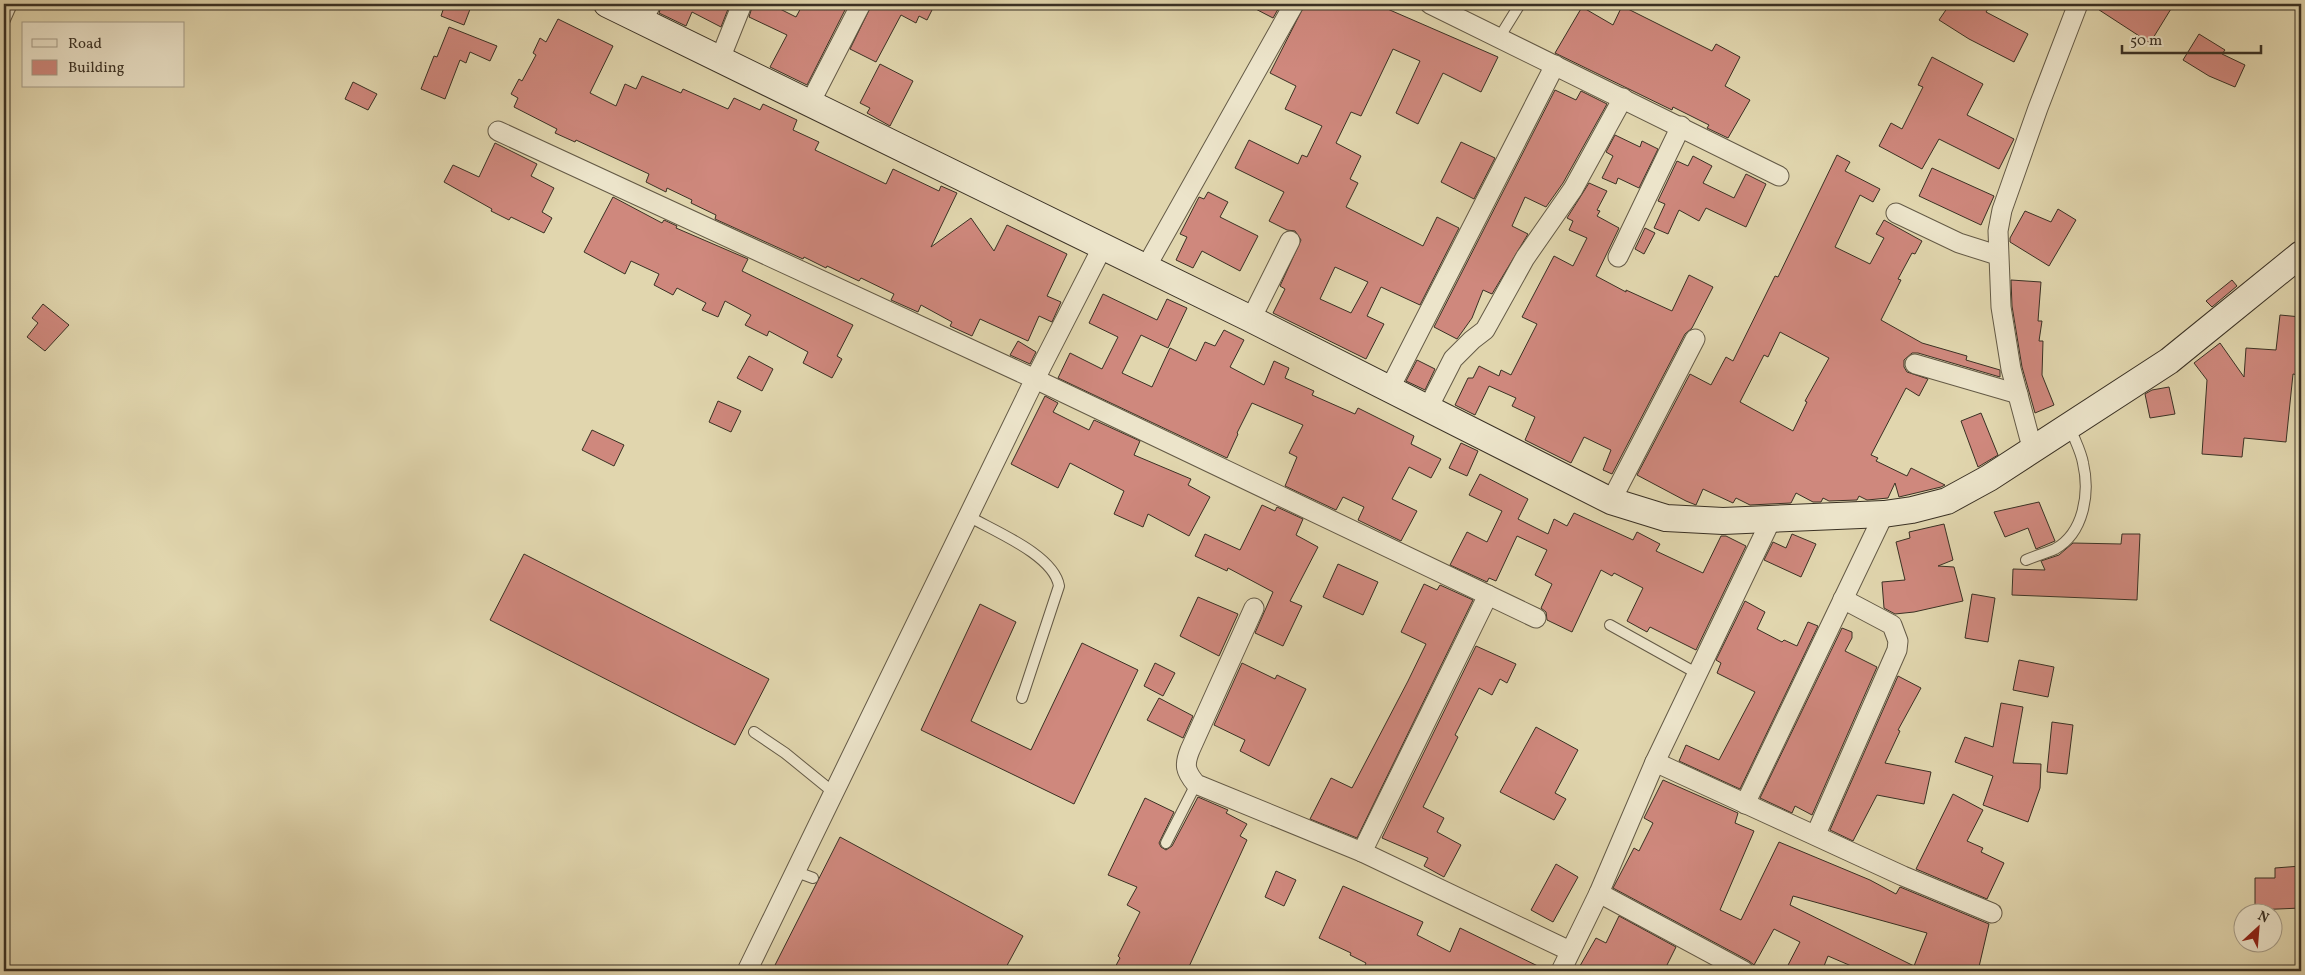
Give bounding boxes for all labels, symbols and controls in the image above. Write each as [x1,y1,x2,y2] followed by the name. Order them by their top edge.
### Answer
[22,22,185,88] legend
[2122,22,2261,54] scale bar
[2130,31,2162,52] text: 50 m
[68,34,102,55] text: Road
[68,58,125,79] text: Building
[2232,902,2282,952] north arrow
[2254,907,2272,928] text: N

